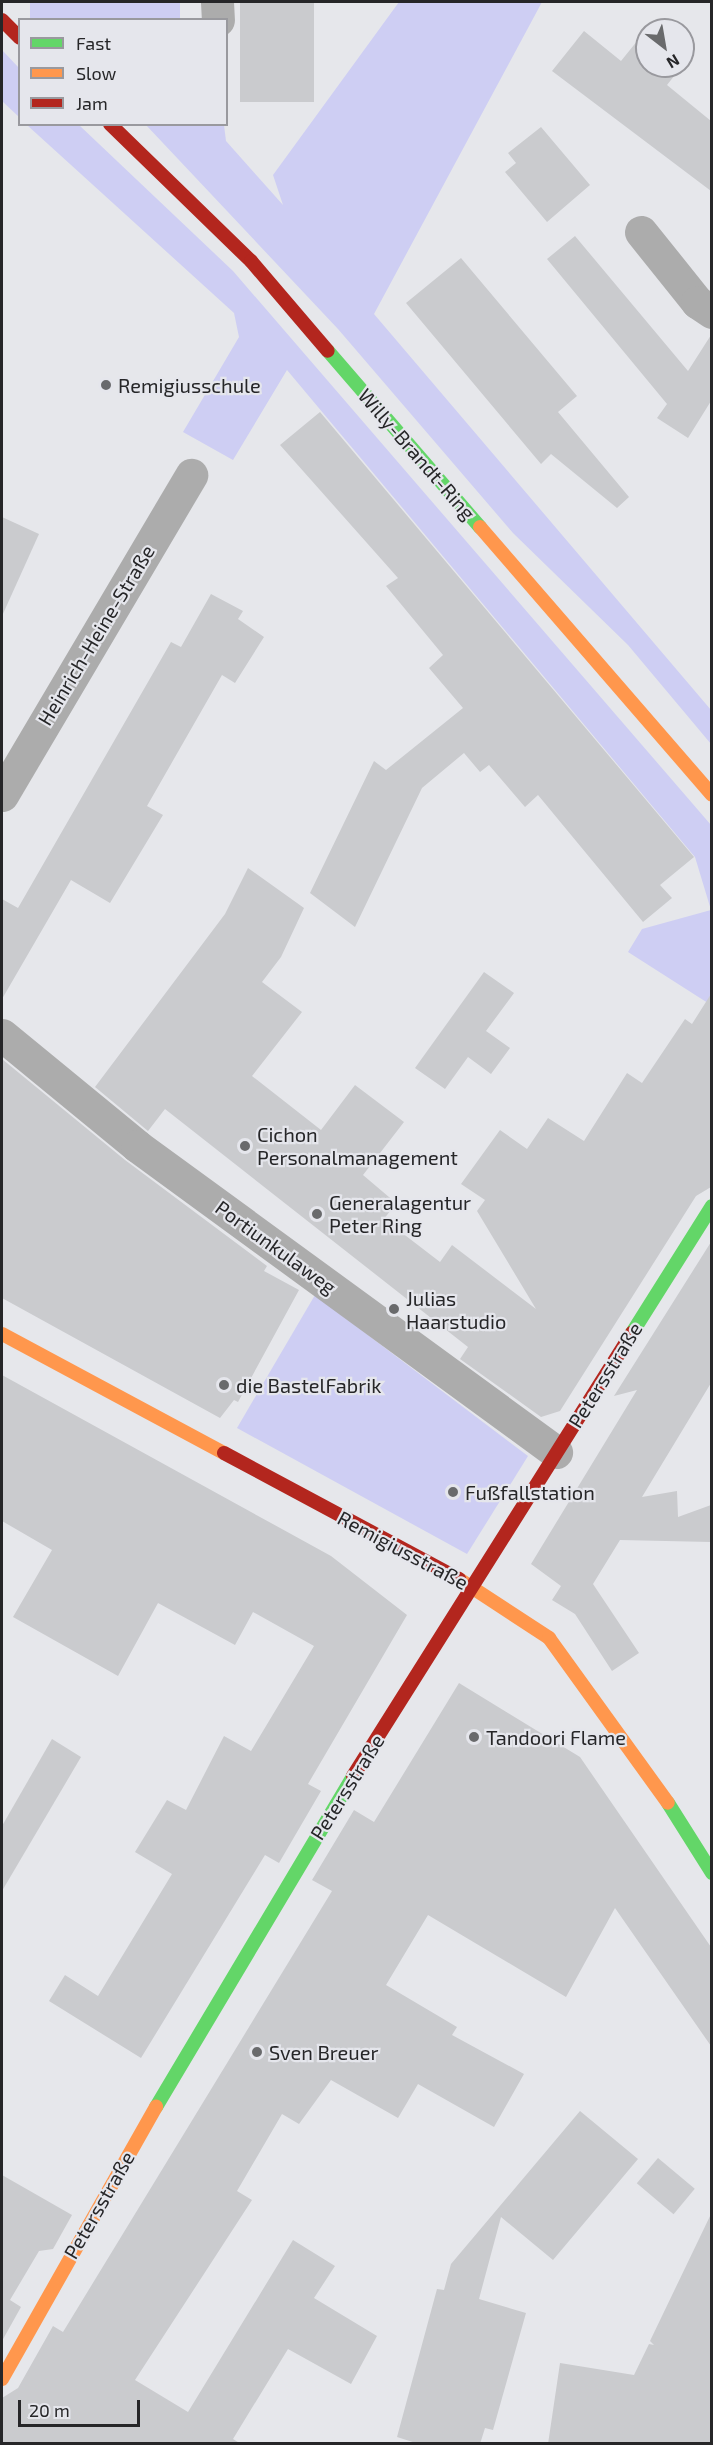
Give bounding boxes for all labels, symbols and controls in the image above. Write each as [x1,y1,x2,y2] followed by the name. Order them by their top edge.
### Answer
[18,18,228,126] legend
[635,18,695,78] north arrow
[76,32,111,54] text: Fast
[664,51,683,73] text: N
[76,62,116,84] text: Slow
[76,92,108,114] text: Jam
[118,373,261,397] place label: Remigiusschule
[99,378,113,392] marker: Remigiusschule
[353,383,481,525] street label: Willy-Brandt-Ring
[33,540,159,730] street label: Heinrich-Heine-Straße
[257,1122,458,1169] place label: Cichon Personalmanagement
[238,1139,252,1153] marker: Cichon Personalmanagement
[329,1190,471,1237] place label: Generalagentur Peter Ring
[211,1195,341,1299] street label: Portiunkulaweg
[310,1207,324,1221] marker: Generalagentur Peter Ring
[406,1286,506,1333] place label: Julias Haarstudio
[387,1302,401,1316] marker: Julias Haarstudio
[563,1318,647,1432] street label: Petersstraße
[236,1373,381,1397] place label: die BastelFabrik
[217,1378,231,1392] marker: die BastelFabrik
[465,1480,595,1504] place label: Fußfallstation
[446,1485,460,1499] marker: Fußfallstation
[334,1506,472,1594] street label: Remigiusstraße
[486,1725,626,1749] place label: Tandoori Flame
[305,1730,389,1844] street label: Petersstraße
[467,1730,481,1744] marker: Tandoori Flame
[269,2040,378,2064] place label: Sven Breuer
[250,2045,264,2059] marker: Sven Breuer
[59,2147,139,2263] street label: Petersstraße
[21,2388,142,2426] scale bar
[29,2399,70,2421] text: 20 m

